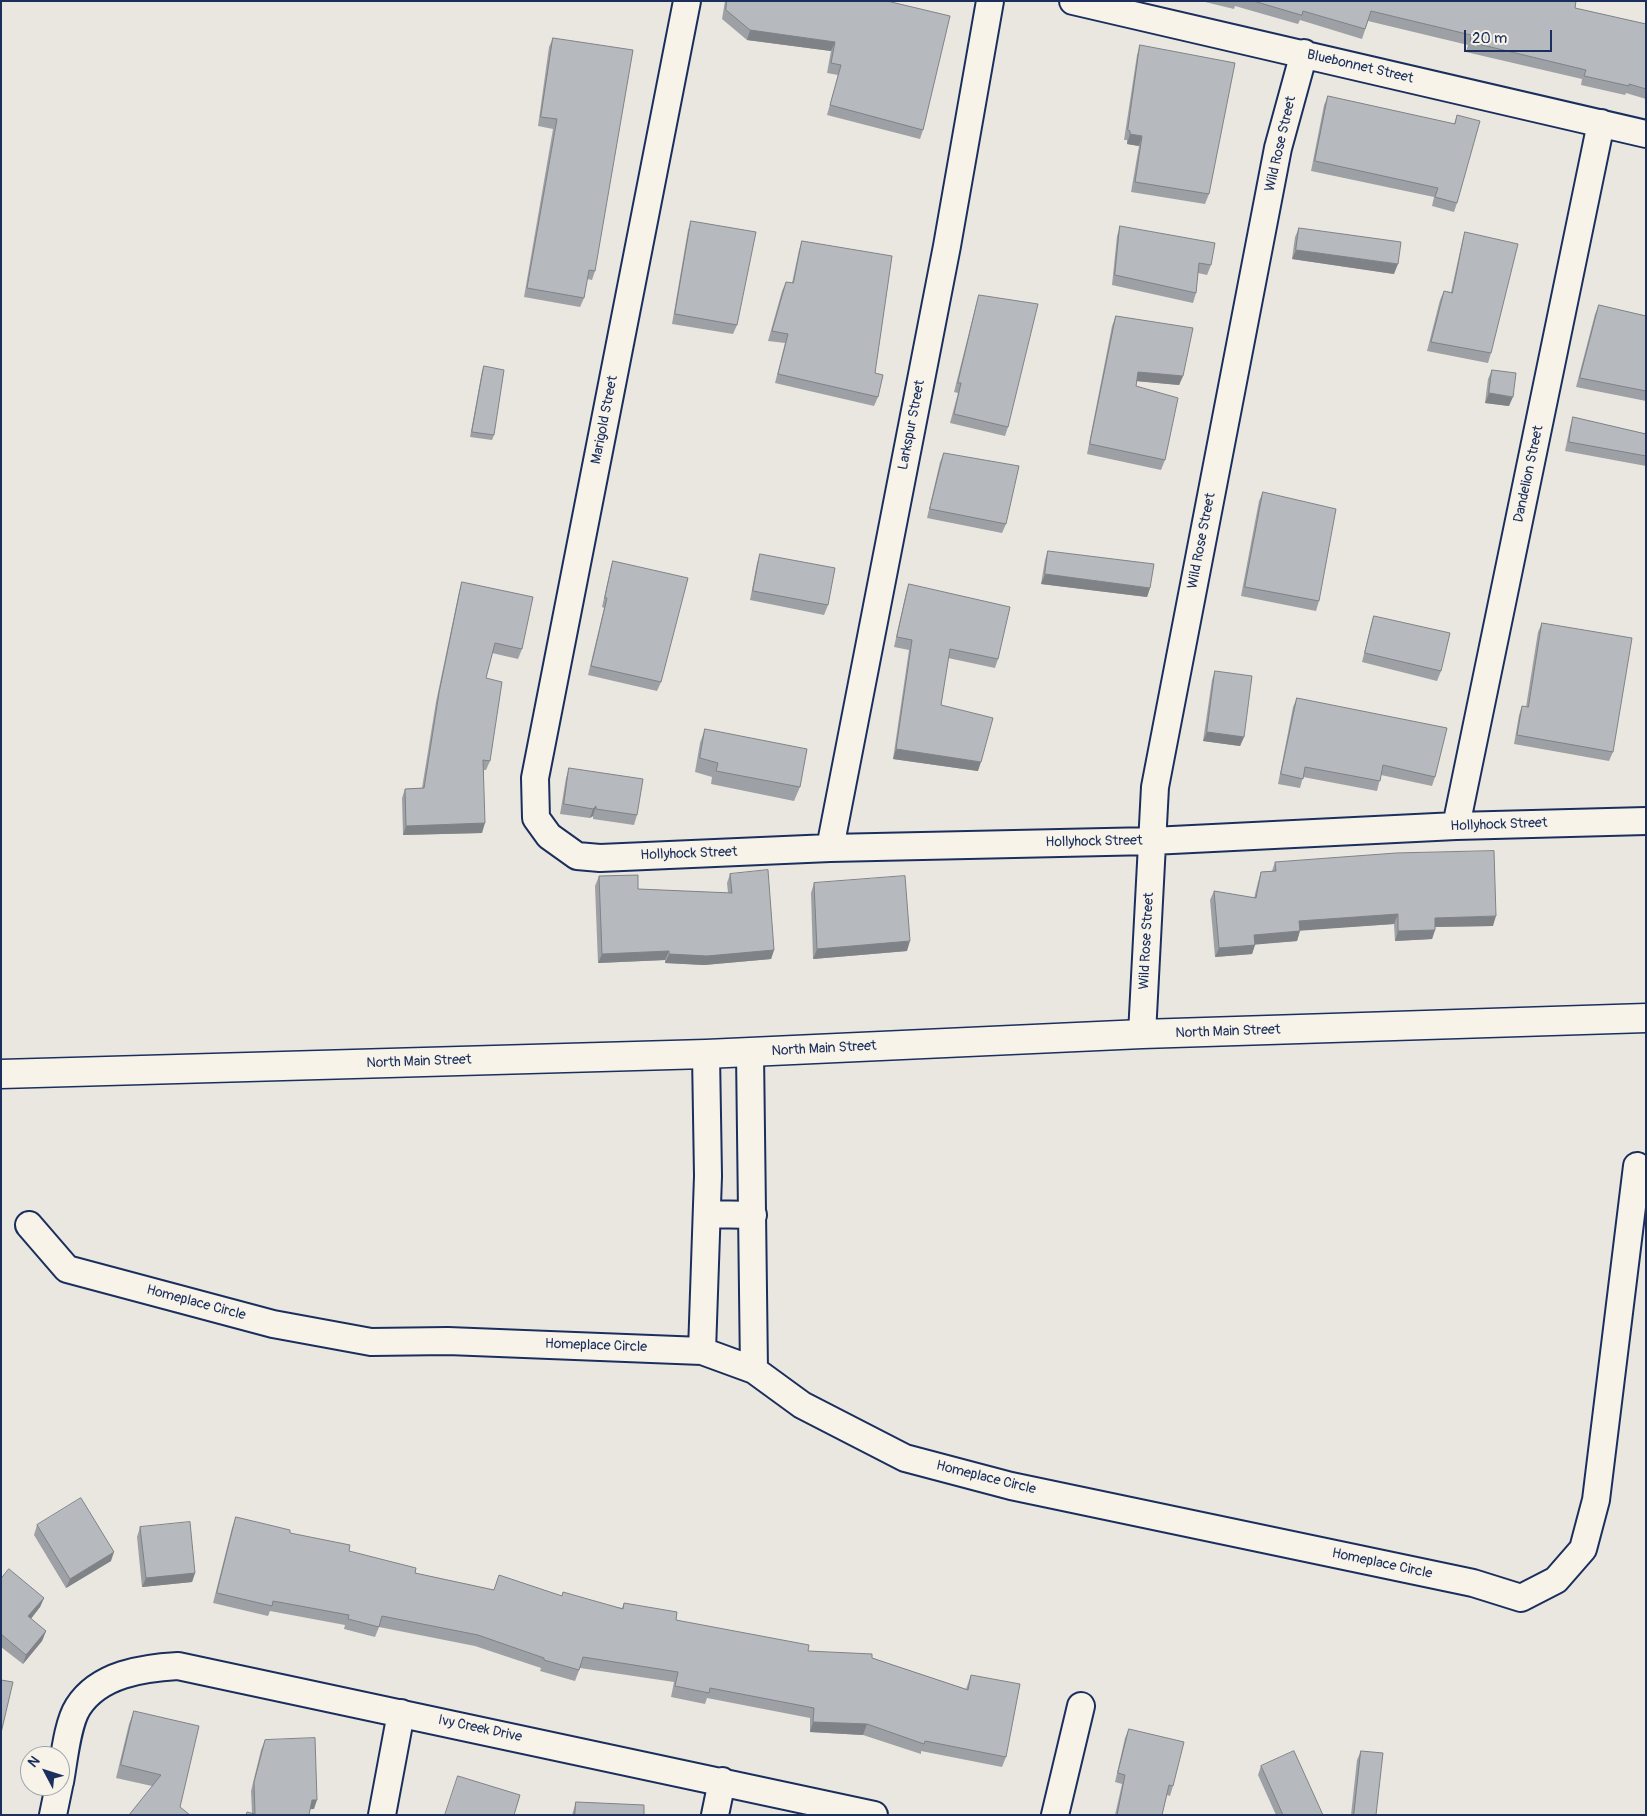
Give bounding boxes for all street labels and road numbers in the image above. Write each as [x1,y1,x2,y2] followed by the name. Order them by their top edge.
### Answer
[1305,47,1415,87] street label: Bluebonnet Street
[1262,95,1300,193] street label: Wild Rose Street
[588,374,622,466] street label: Marigold Street
[895,379,929,471] street label: Larkspur Street
[1511,424,1547,524] street label: Dandelion Street
[1184,492,1220,590] street label: Wild Rose Street
[1450,815,1548,835] street label: Hollyhock Street
[1045,833,1143,851] street label: Hollyhock Street
[640,844,738,864] street label: Hollyhock Street
[1136,892,1158,990] street label: Wild Rose Street
[1175,1022,1281,1042] street label: North Main Street
[771,1038,877,1060] street label: North Main Street
[366,1052,472,1072] street label: North Main Street
[144,1282,248,1324] street label: Homeplace Circle
[545,1336,647,1356] street label: Homeplace Circle
[934,1457,1038,1499] street label: Homeplace Circle
[1330,1545,1434,1583] street label: Homeplace Circle
[437,1712,523,1746] street label: Ivy Creek Drive

